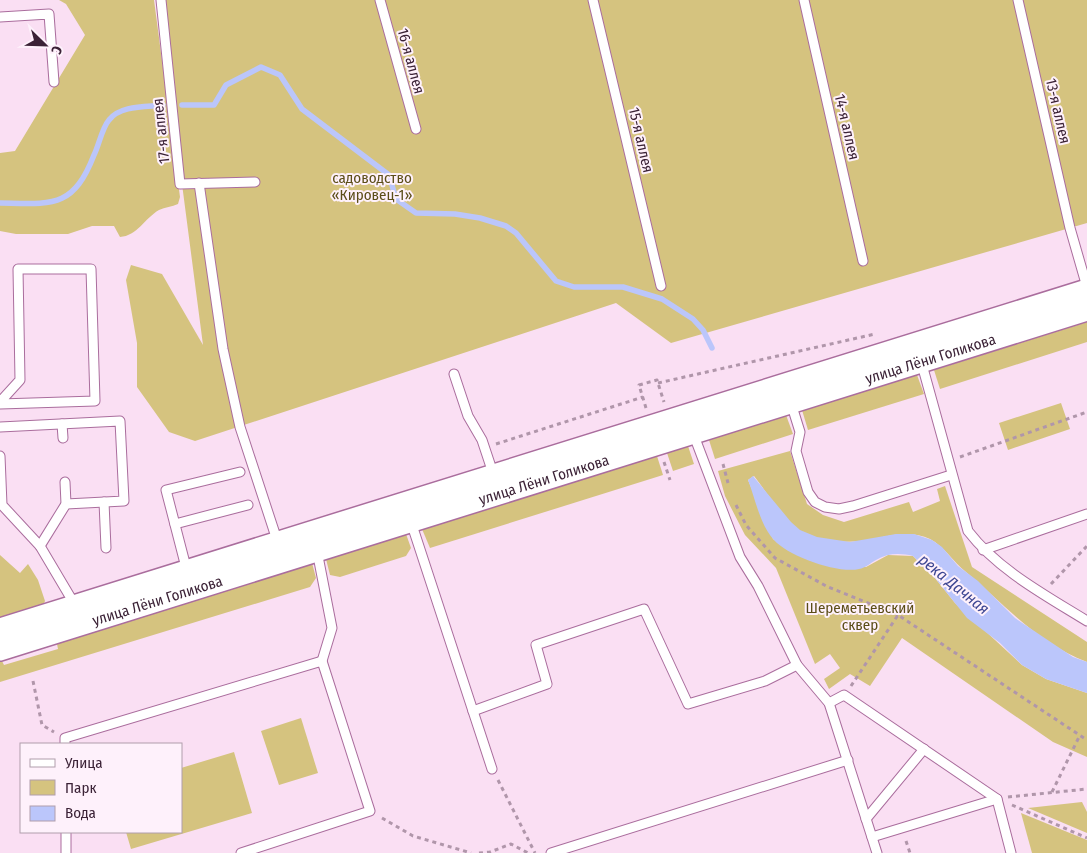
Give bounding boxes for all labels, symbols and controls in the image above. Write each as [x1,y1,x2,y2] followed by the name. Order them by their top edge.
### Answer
[20,20,70,70] north arrow
[394,26,428,96] street label: 16-я аллея
[47,43,66,57] text: С
[1042,77,1074,145] street label: 13-я аллея
[831,92,863,162] street label: 14-я аллея
[149,97,173,165] street label: 17-я аллея
[625,106,657,174] street label: 15-я аллея
[332,169,412,204] park label: садоводство «Кировец-1»
[863,330,998,388] street label: улица Лёни Голикова
[477,451,611,509] street label: улица Лёни Голикова
[915,550,993,618] water label: река Дачная
[90,572,225,630] street label: улица Лёни Голикова
[806,599,914,634] park label: Шереметьевский сквер
[20,743,182,833] legend
[64,754,103,772] text: Улица
[65,779,96,797] text: Парк
[65,804,96,822] text: Вода

